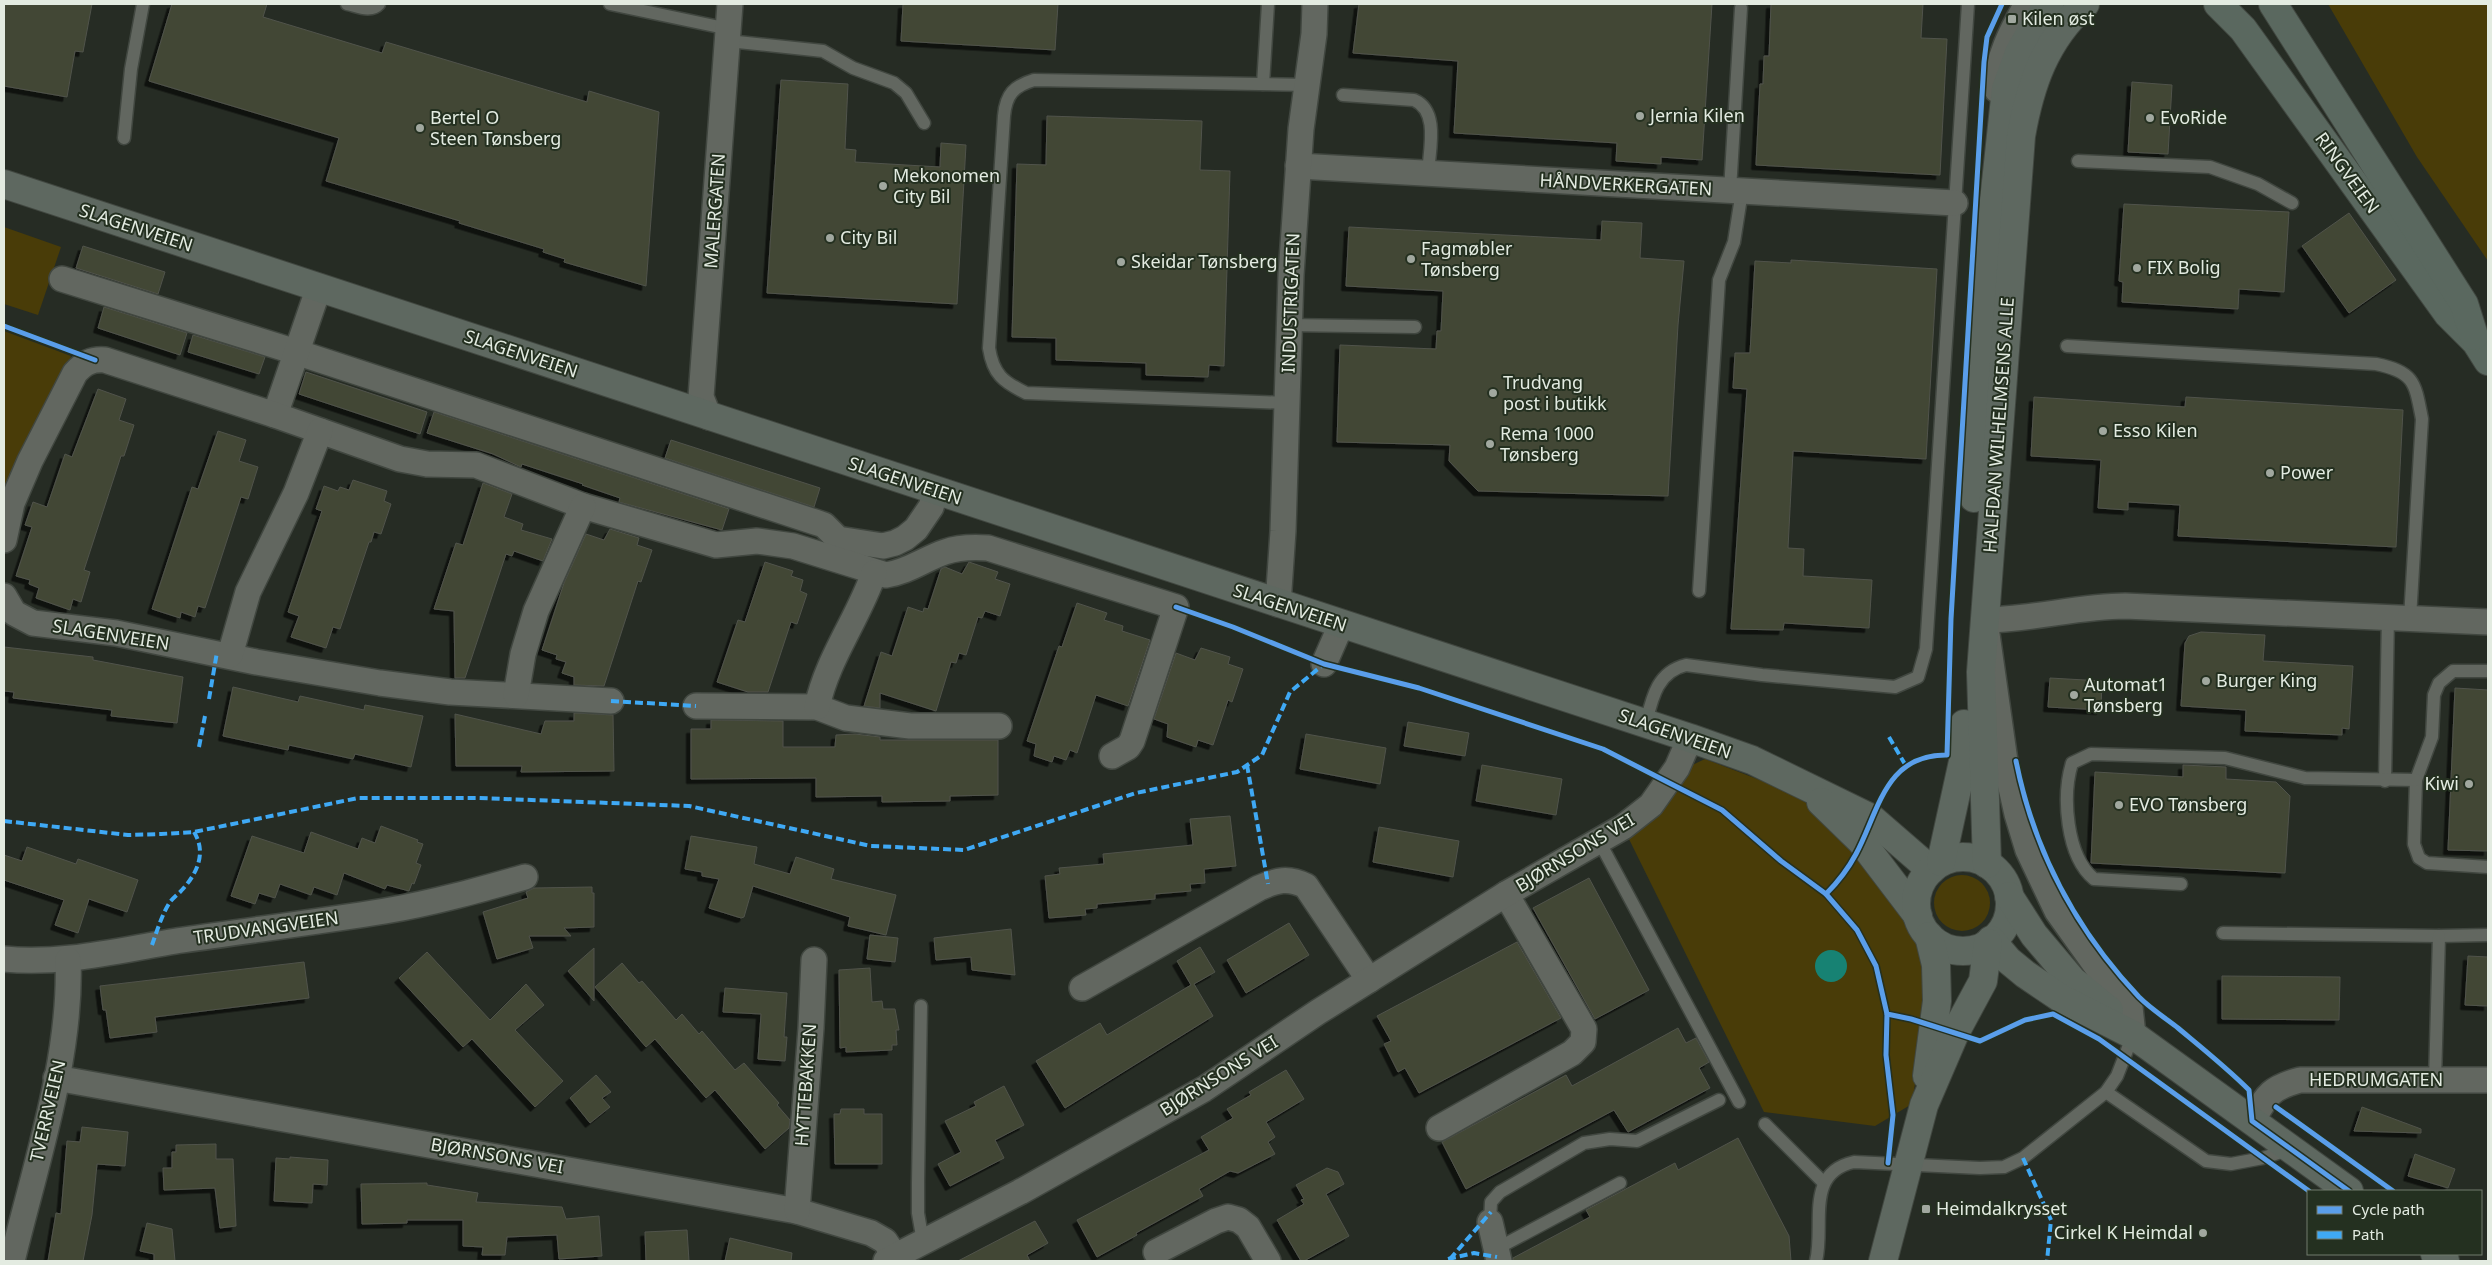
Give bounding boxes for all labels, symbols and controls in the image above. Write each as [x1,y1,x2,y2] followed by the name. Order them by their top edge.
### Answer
[2022,6,2095,30] place label: Kilen øst
[2006,13,2018,25] marker: Kilen øst
[1648,103,1745,127] place label: Jernia Kilen
[430,105,561,150] place label: Bertel O Steen Tønsberg
[2160,105,2227,129] place label: EvoRide
[1634,110,1646,122] marker: Jernia Kilen
[2144,112,2156,124] marker: EvoRide
[414,122,426,134] marker: Bertel O Steen Tønsberg
[2310,127,2385,218] street label: RINGVEIEN
[698,152,730,269] street label: MALERGATEN
[893,163,1000,208] place label: Mekonomen City Bil
[1539,167,1713,201] street label: HÅNDVERKERGATEN
[877,180,889,192] marker: Mekonomen City Bil
[77,197,196,257] street label: SLAGENVEIEN
[840,225,897,249] place label: City Bil
[824,232,836,244] marker: City Bil
[1276,232,1304,373] street label: INDUSTRIGATEN
[1421,236,1513,281] place label: Fagmøbler Tønsberg
[1131,249,1278,273] place label: Skeidar Tønsberg
[1405,253,1417,265] marker: Fagmøbler Tønsberg
[2147,255,2221,279] place label: FIX Bolig
[1115,256,1127,268] marker: Skeidar Tønsberg
[2131,262,2143,274] marker: FIX Bolig
[1977,296,2019,554] street label: HALFDAN WILHELMSENS ALLE
[462,323,581,383] street label: SLAGENVEIEN
[1503,370,1607,415] place label: Trudvang post i butikk
[1487,387,1499,399] marker: Trudvang post i butikk
[2113,418,2198,442] place label: Esso Kilen
[1500,421,1594,466] place label: Rema 1000 Tønsberg
[2097,425,2109,437] marker: Esso Kilen
[1484,438,1496,450] marker: Rema 1000 Tønsberg
[846,450,965,510] street label: SLAGENVEIEN
[2280,460,2334,484] place label: Power
[2264,467,2276,479] marker: Power
[1231,577,1350,637] street label: SLAGENVEIEN
[51,613,171,655] street label: SLAGENVEIEN
[2216,668,2317,692] place label: Burger King
[2084,672,2168,717] place label: Automat1 Tønsberg
[2200,675,2212,687] marker: Burger King
[2068,689,2080,701] marker: Automat1 Tønsberg
[1616,703,1735,764] street label: SLAGENVEIEN
[2424,771,2459,795] place label: Kiwi
[2463,778,2475,790] marker: Kiwi
[2129,792,2247,816] place label: EVO Tønsberg
[2113,799,2125,811] marker: EVO Tønsberg
[1511,807,1638,897] street label: BJØRNSONS VEI
[192,905,340,949] street label: TRUDVANGVEIEN
[789,1023,821,1147] street label: HYTTEBAKKEN
[1155,1029,1282,1121] street label: BJØRNSONS VEI
[24,1057,70,1164] street label: TVERRVEIEN
[2309,1067,2443,1091] street label: HEDRUMGATEN
[429,1132,566,1179] street label: BJØRNSONS VEI
[2307,1190,2482,1255] legend
[1936,1196,2067,1220] place label: Heimdalkrysset
[2352,1199,2425,1219] text: Cycle path
[1920,1203,1932,1215] marker: Heimdalkrysset
[2054,1220,2193,1244] place label: Cirkel K Heimdal
[2352,1224,2384,1244] text: Path
[2197,1227,2209,1239] marker: Cirkel K Heimdal

